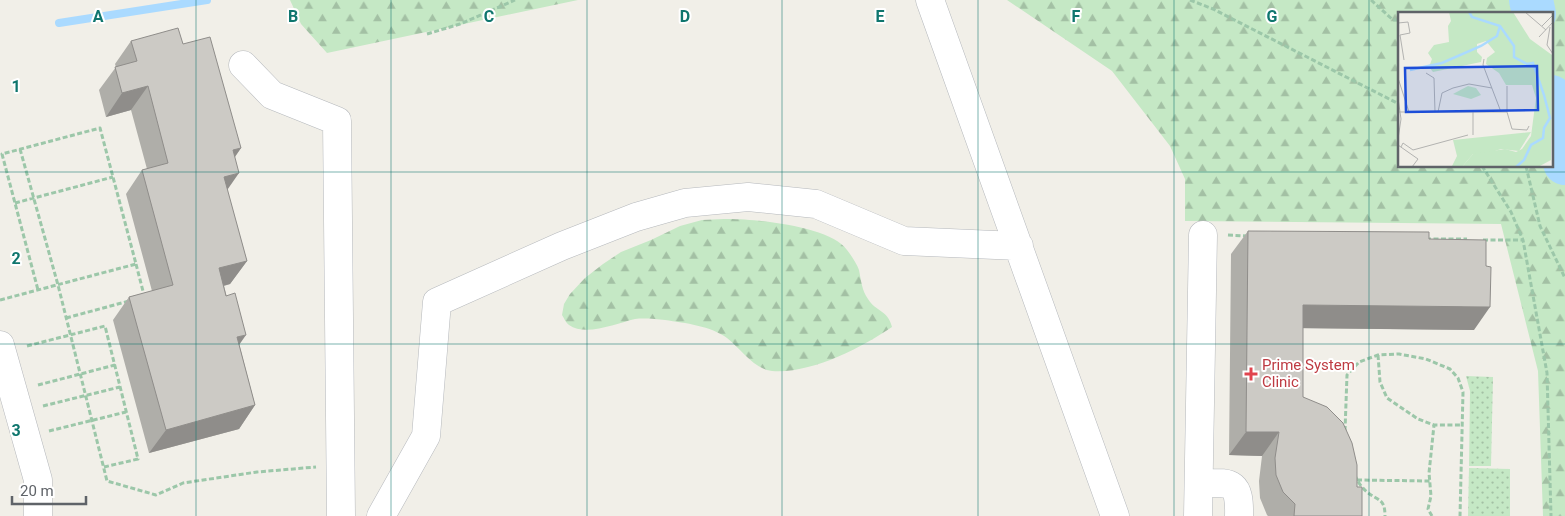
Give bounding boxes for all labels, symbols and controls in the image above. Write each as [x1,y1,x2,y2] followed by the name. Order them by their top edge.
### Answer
[93,7,104,26] text: A
[288,7,298,26] text: B
[484,7,494,26] text: C
[680,7,690,26] text: D
[876,7,885,26] text: E
[1072,7,1081,26] text: F
[1267,7,1278,26] text: G
[1398,12,1552,168] inset map
[11,77,21,96] text: 1
[11,249,21,268] text: 2
[1262,356,1355,391] place label: Prime System Clinic
[1244,367,1258,381] marker: Prime System Clinic
[11,421,21,440] text: 3
[12,474,86,506] scale bar
[20,482,54,500] text: 20 m

